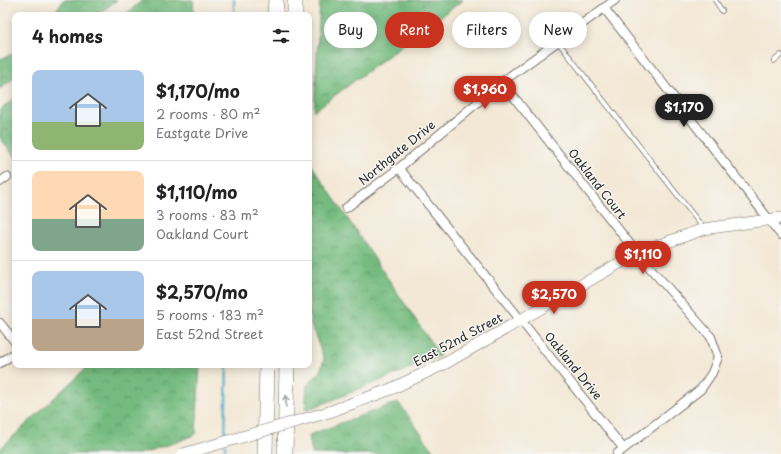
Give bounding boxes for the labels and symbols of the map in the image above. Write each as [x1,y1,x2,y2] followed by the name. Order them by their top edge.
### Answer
[452,76,518,110] pin: $1,960
[651,94,717,128] pin: $1,170
[354,116,439,189] street label: Northgate Drive
[564,144,631,223] street label: Oakland Court
[610,241,676,275] pin: $1,110
[521,281,587,315] pin: $2,570
[410,308,505,370] street label: East 52nd Street
[541,327,607,403] street label: Oakland Drive
[282,395,290,408] one-way arrow

